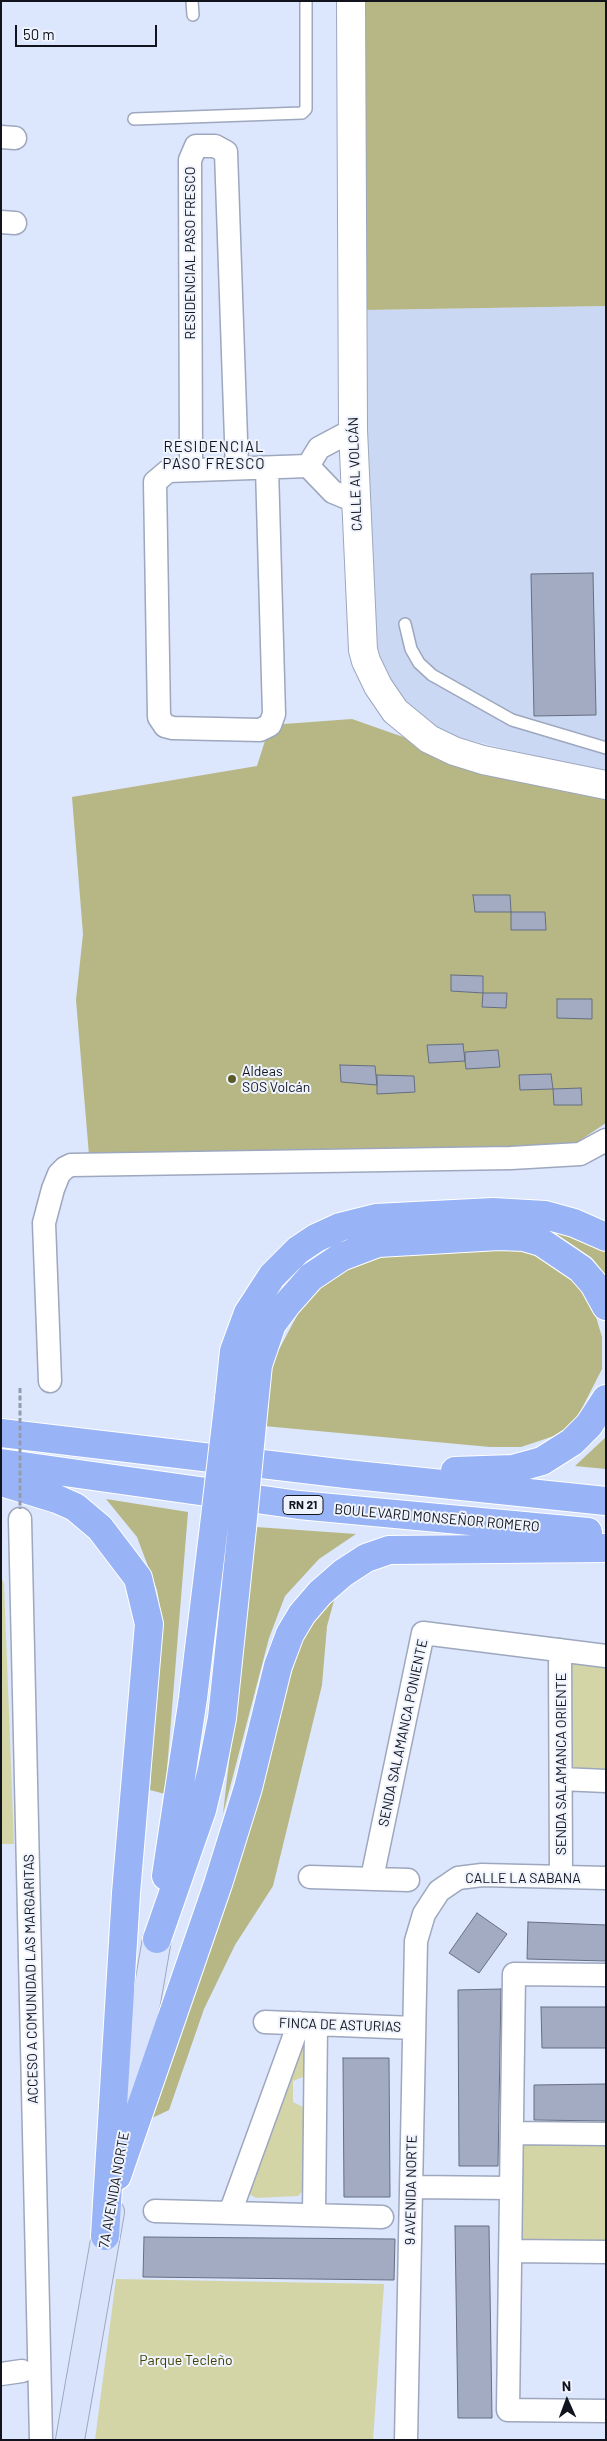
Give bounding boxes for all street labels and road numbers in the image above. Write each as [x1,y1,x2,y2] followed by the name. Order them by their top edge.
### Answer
[182,167,198,339] street label: RESIDENCIAL PASO FRESCO
[345,417,365,531] street label: CALLE AL VOLCÁN
[283,1496,323,1514] road number: RN 21
[334,1501,540,1535] street label: BOULEVARD MONSEÑOR ROMERO
[375,1638,431,1828] street label: SENDA SALAMANCA PONIENTE
[553,1673,569,1855] street label: SENDA SALAMANCA ORIENTE
[20,1854,42,2104] street label: ACCESO A COMUNIDAD LAS MARGARITAS
[465,1870,581,1886] street label: CALLE LA SABANA
[279,2014,401,2036] street label: FINCA DE ASTURIAS
[95,2130,133,2250] street label: 7A AVENIDA NORTE
[402,2135,420,2245] street label: 9 AVENIDA NORTE

